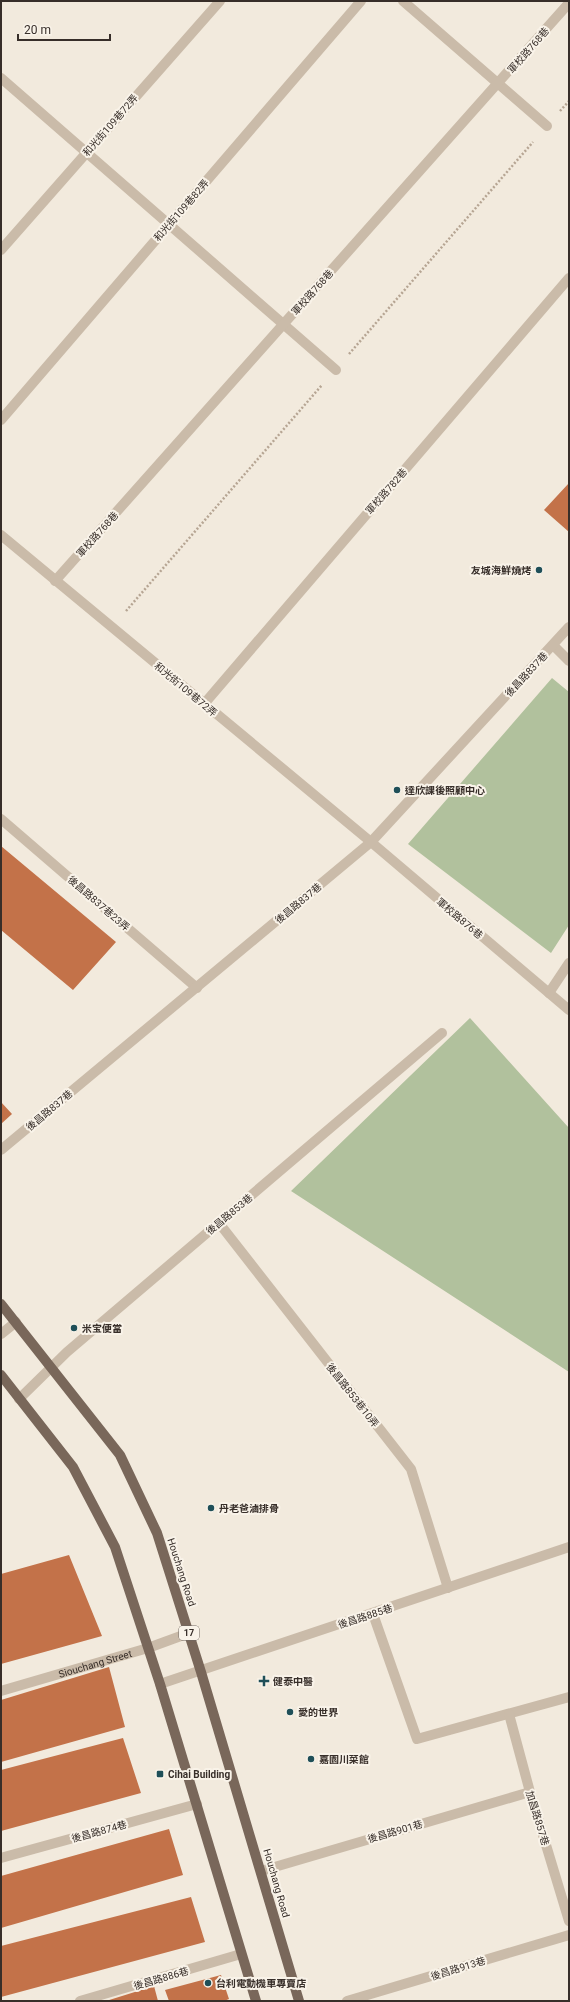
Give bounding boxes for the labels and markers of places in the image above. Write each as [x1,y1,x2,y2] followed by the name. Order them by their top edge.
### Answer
[471,565,531,576] place label: 友城海鮮燒烤
[534,565,544,575] marker: 友城海鮮燒烤
[392,785,402,795] marker: 達欣課後照顧中心
[405,785,485,796] place label: 達欣課後照顧中心
[69,1323,79,1333] marker: 米宝便當
[82,1323,122,1334] place label: 米宝便當
[206,1503,216,1513] marker: 丹老爸滷排骨
[219,1503,279,1514] place label: 丹老爸滷排骨
[258,1675,270,1687] marker: 健泰中醫
[273,1676,313,1687] place label: 健泰中醫
[285,1707,295,1717] marker: 愛的世界
[298,1707,339,1718] place label: 愛的世界
[306,1754,316,1764] marker: 嘉園川菜館
[319,1754,369,1765] place label: 嘉園川菜館
[155,1769,165,1779] marker: Cihai Building
[168,1769,230,1780] place label: Cihai Building
[203,1978,213,1988] marker: 台利電動機車專賣店
[216,1978,306,1989] place label: 台利電動機車專賣店

